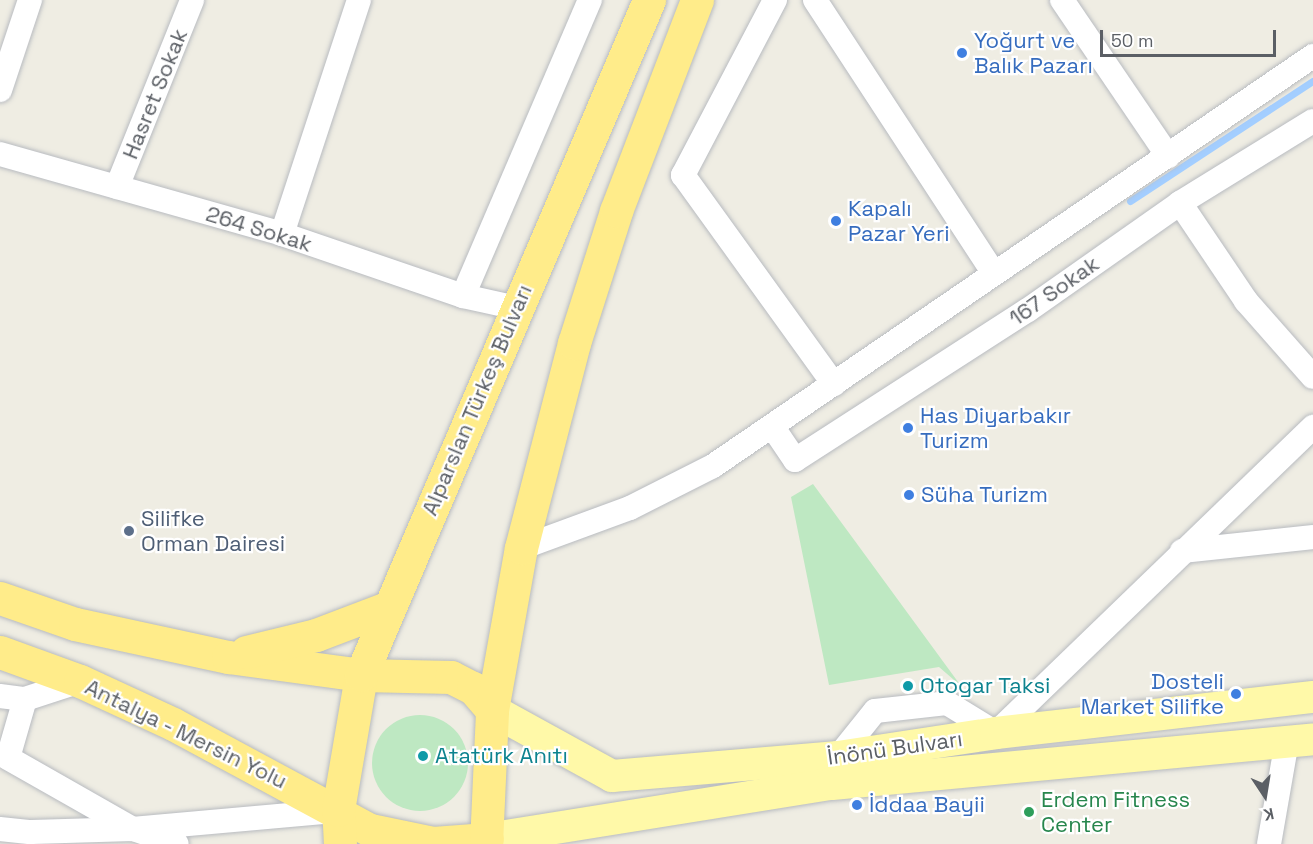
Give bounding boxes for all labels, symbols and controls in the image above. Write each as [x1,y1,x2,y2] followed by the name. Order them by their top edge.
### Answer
[1103,18,1278,56] scale bar
[117,25,193,163] street label: Hasret Sokak
[974,27,1093,78] place label: Yoğurt ve Balık Pazarı
[1111,29,1153,52] text: 50 m
[955,46,969,60] marker: Yoğurt ve Balık Pazarı
[848,195,950,246] place label: Kapalı Pazar Yeri
[203,200,315,258] street label: 264 Sokak
[829,214,843,228] marker: Kapalı Pazar Yeri
[1004,250,1104,332] street label: 167 Sokak
[416,280,538,520] street label: Alparslan Türkeş Bulvarı
[920,402,1071,454] place label: Has Diyarbakır Turizm
[901,421,915,435] marker: Has Diyarbakır Turizm
[921,482,1049,508] place label: Süha Turizm
[902,488,916,502] marker: Süha Turizm
[141,505,285,556] place label: Silifke Orman Dairesi
[122,524,136,538] marker: Silifke Orman Dairesi
[1081,668,1224,720] place label: Dosteli Market Silifke
[80,673,292,795] street label: Antalya - Mersin Yolu
[920,673,1051,699] place label: Otogar Taksi
[901,679,915,693] marker: Otogar Taksi
[1229,687,1243,701] marker: Dosteli Market Silifke
[826,725,964,771] street label: İnönü Bulvarı
[435,743,568,769] place label: Atatürk Anıtı
[416,749,430,763] marker: Atatürk Anıtı
[1235,766,1295,826] north arrow
[1041,786,1190,837] place label: Erdem Fitness Center
[869,792,985,818] place label: İddaa Bayii
[850,798,864,812] marker: İddaa Bayii
[1262,803,1276,825] text: K
[1022,805,1036,819] marker: Erdem Fitness Center

